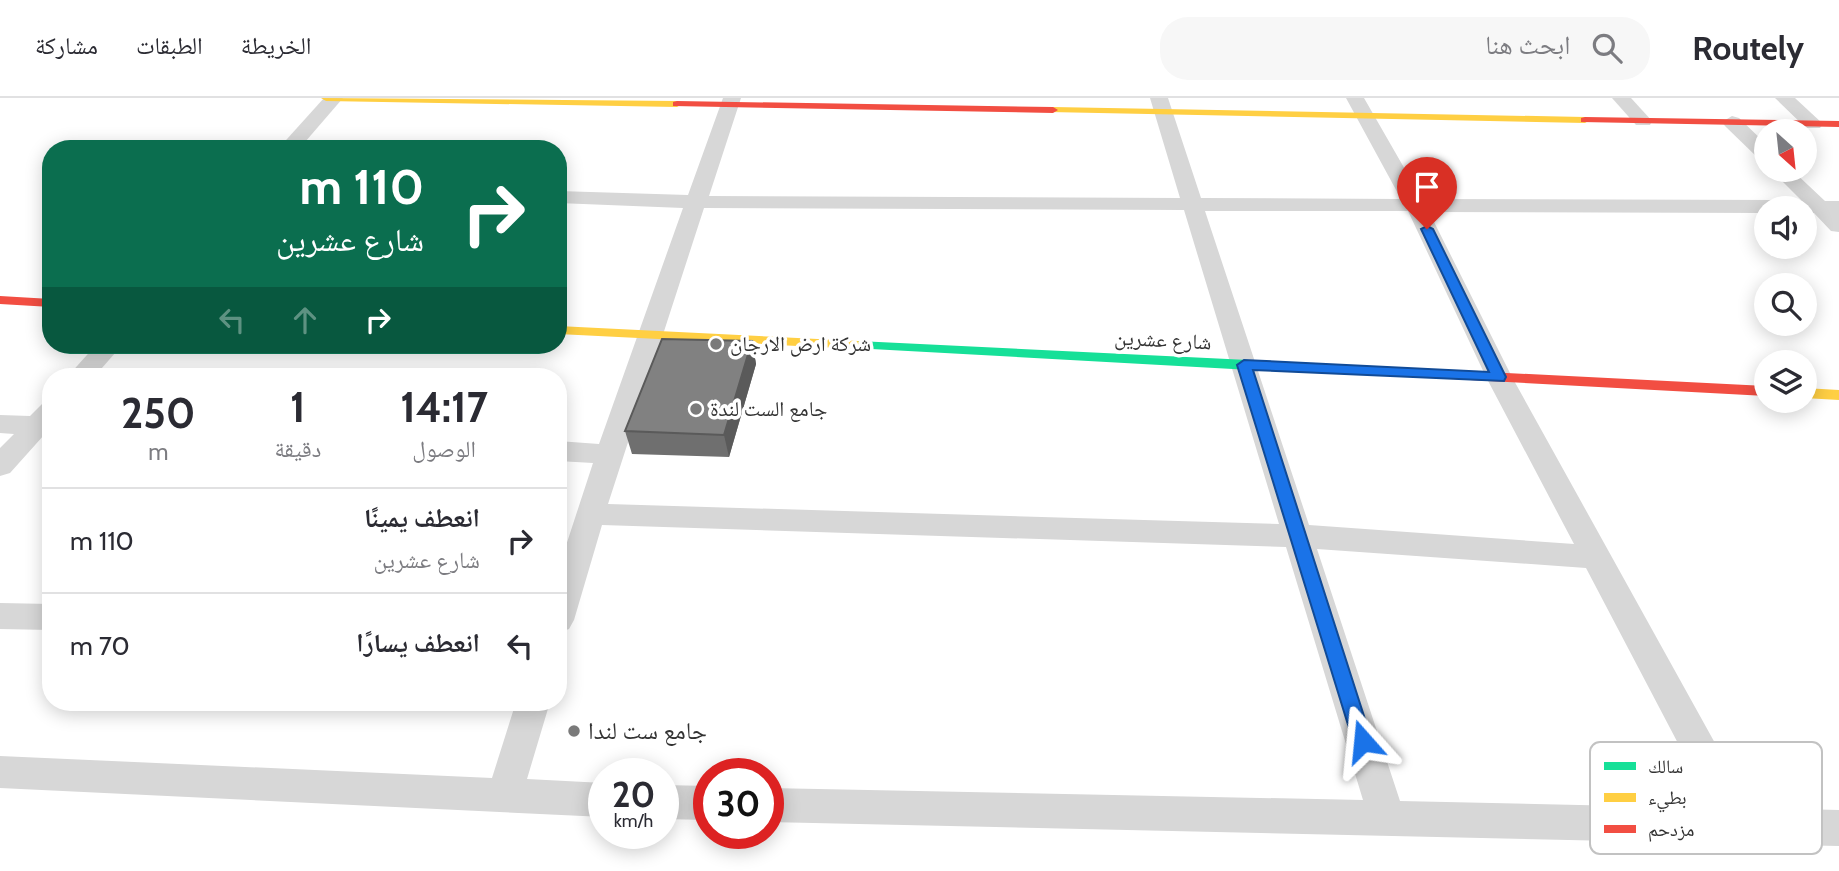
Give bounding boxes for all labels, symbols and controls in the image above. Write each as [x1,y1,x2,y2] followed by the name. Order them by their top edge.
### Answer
[1160,17,1650,80] search box
[1692,28,1804,68] text: Routely
[1485,29,1570,61] text: ابحث هنا
[1588,29,1626,67] icon: search
[35,31,98,60] text: مشاركة
[136,31,203,60] text: الطبقات
[241,31,311,60] text: الخريطة
[1754,119,1816,182] north arrow
[1754,119,1817,413] map controls
[300,157,424,216] text: 110 m
[1397,157,1457,229] pin
[448,168,539,259] icon: right
[1408,168,1446,206] icon: arrive
[1754,196,1817,259] button: sound
[276,220,424,259] text: شارع عشرين
[1754,273,1817,336] button: search
[213,301,251,339] icon: left
[286,301,324,339] icon: ahead
[359,301,397,339] icon: right
[1114,324,1212,356] street label: شارع عشرين
[730,331,871,357] place label: شركة ارض الارجان
[708,336,724,352] marker: شركة ارض الارجان
[1754,350,1817,413] button: layers
[290,381,306,433] text: 1
[400,381,488,433] text: 14:17
[121,387,195,439] text: 250
[710,396,827,422] place label: جامع الست لندة
[688,401,704,417] marker: جامع الست لندة
[274,435,321,463] text: دقيقة
[412,435,476,463] text: الوصول
[148,438,168,466] text: m
[364,502,480,534] text: انعطف يمينًا
[501,522,539,560] icon: right
[70,525,134,557] text: 110 m
[374,546,480,574] text: شارع عشرين
[356,627,480,659] text: انعطف يسارًا
[501,627,539,665] icon: left
[70,630,130,662] text: 70 m
[1326,704,1400,778] position arrow
[588,716,707,746] place label: جامع ست لندا
[566,723,582,739] marker: جامع ست لندا
[1590,742,1822,854] legend
[1648,755,1683,778] text: سالك
[693,758,784,849] speed limit sign: 30
[612,773,655,816] text: 20
[1648,786,1687,813] text: بطيء
[614,810,653,832] text: km/h
[1648,818,1694,842] text: مزدحم

